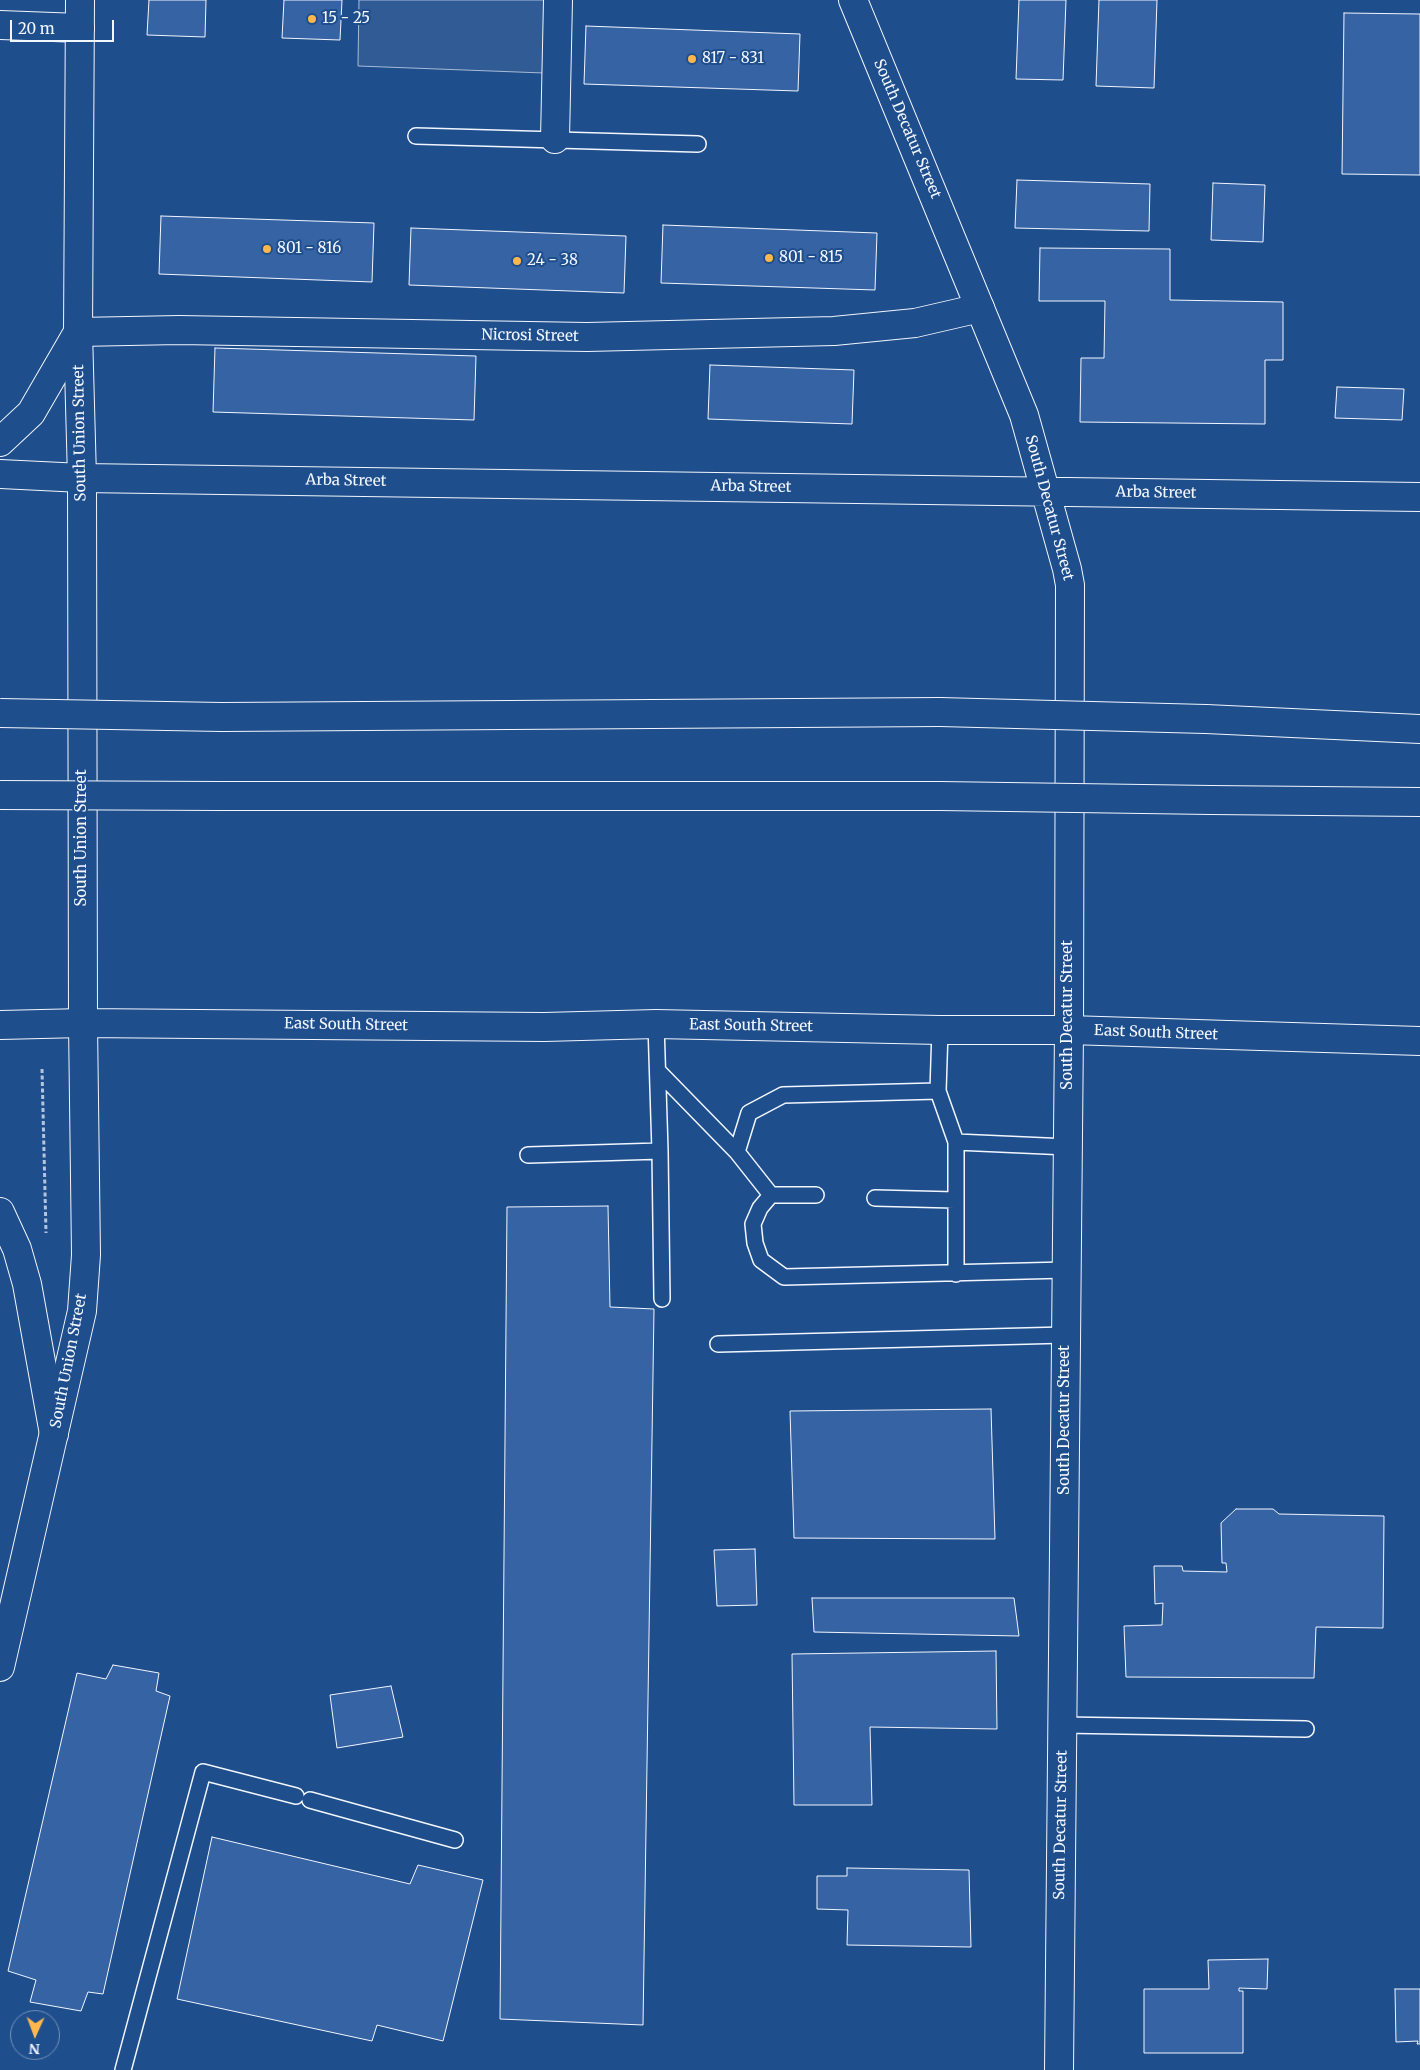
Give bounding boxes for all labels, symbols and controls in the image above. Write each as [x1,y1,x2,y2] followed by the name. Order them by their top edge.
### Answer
[12,10,116,42] scale bar
[322,10,370,28] place label: 15 - 25
[306,13,318,25] marker: 15 - 25
[18,19,55,38] text: 20 m
[702,50,764,68] place label: 817 - 831
[686,53,698,65] marker: 817 - 831
[869,57,945,201] street label: South Decatur Street
[277,240,341,258] place label: 801 - 816
[261,243,273,255] marker: 801 - 816
[779,249,843,267] place label: 801 - 815
[527,252,578,270] place label: 24 - 38
[763,252,775,264] marker: 801 - 815
[511,255,523,267] marker: 24 - 38
[481,326,579,346] street label: Nicrosi Street
[70,364,90,502] street label: South Union Street
[1021,433,1077,583] street label: South Decatur Street
[305,471,387,491] street label: Arba Street
[710,477,792,497] street label: Arba Street
[1115,483,1197,503] street label: Arba Street
[73,770,91,906] street label: South Union Street
[1059,940,1077,1090] street label: South Decatur Street
[284,1015,408,1035] street label: East South Street
[689,1016,813,1036] street label: East South Street
[1094,1022,1218,1044] street label: East South Street
[47,1292,91,1430] street label: South Union Street
[1056,1345,1074,1495] street label: South Decatur Street
[1051,1750,1071,1900] street label: South Decatur Street
[10,2010,60,2060] north arrow
[29,2040,40,2058] text: N

